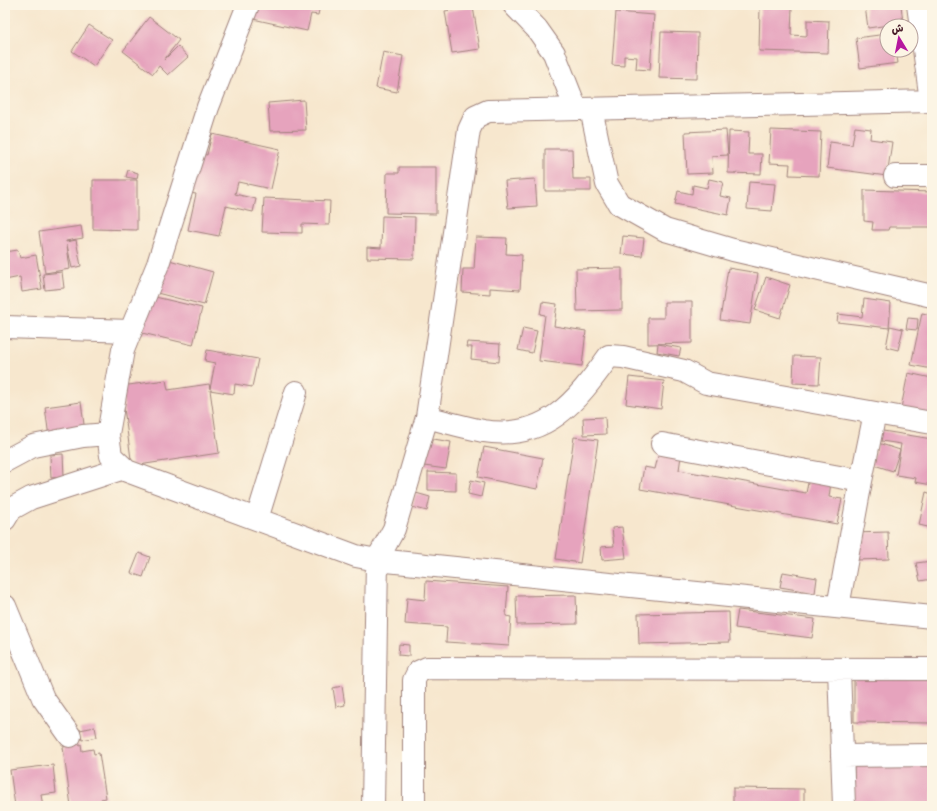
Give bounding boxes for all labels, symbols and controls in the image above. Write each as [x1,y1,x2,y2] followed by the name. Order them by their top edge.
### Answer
[879,18,919,58] north arrow
[890,21,905,39] text: ش

